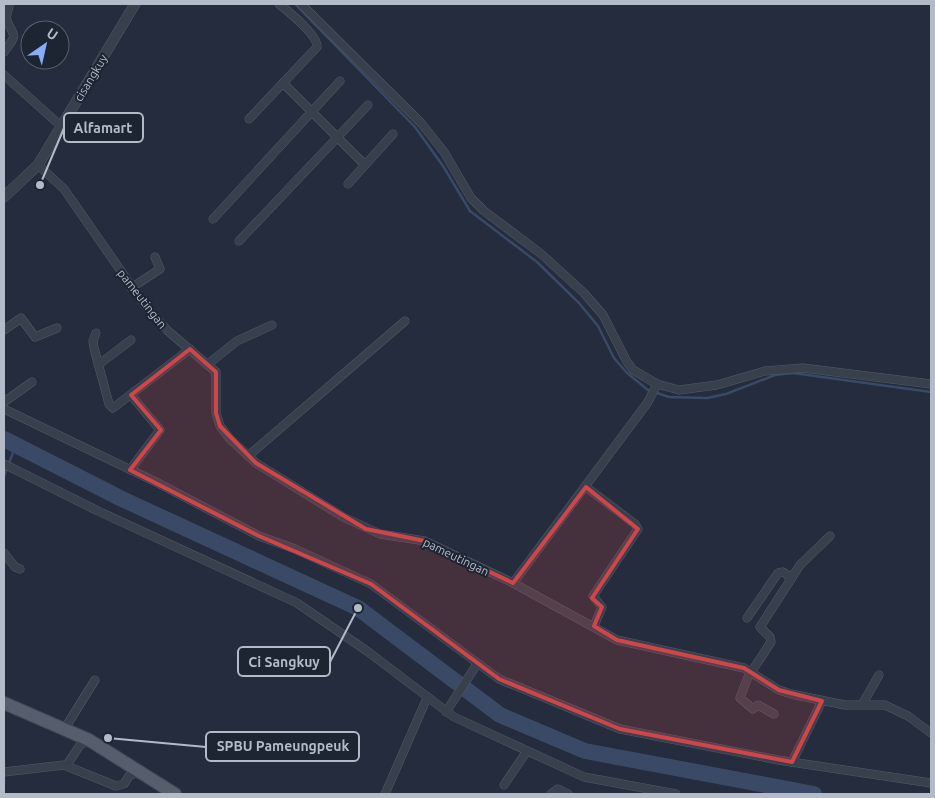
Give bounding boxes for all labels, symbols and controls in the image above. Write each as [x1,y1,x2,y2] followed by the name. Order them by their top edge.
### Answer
[20,20,70,70] north arrow
[44,25,61,44] text: U
[72,52,110,104] street label: cisangkuy
[64,113,143,142] callout: Alfamart
[74,120,132,136] text: Alfamart
[115,267,170,331] street label: pameutingan
[421,535,491,578] street label: pameutingan
[238,647,330,676] callout: Ci Sangkuy
[248,654,320,670] text: Ci Sangkuy
[206,732,359,761] callout: SPBU Pameungpeuk
[217,738,349,754] text: SPBU Pameungpeuk

